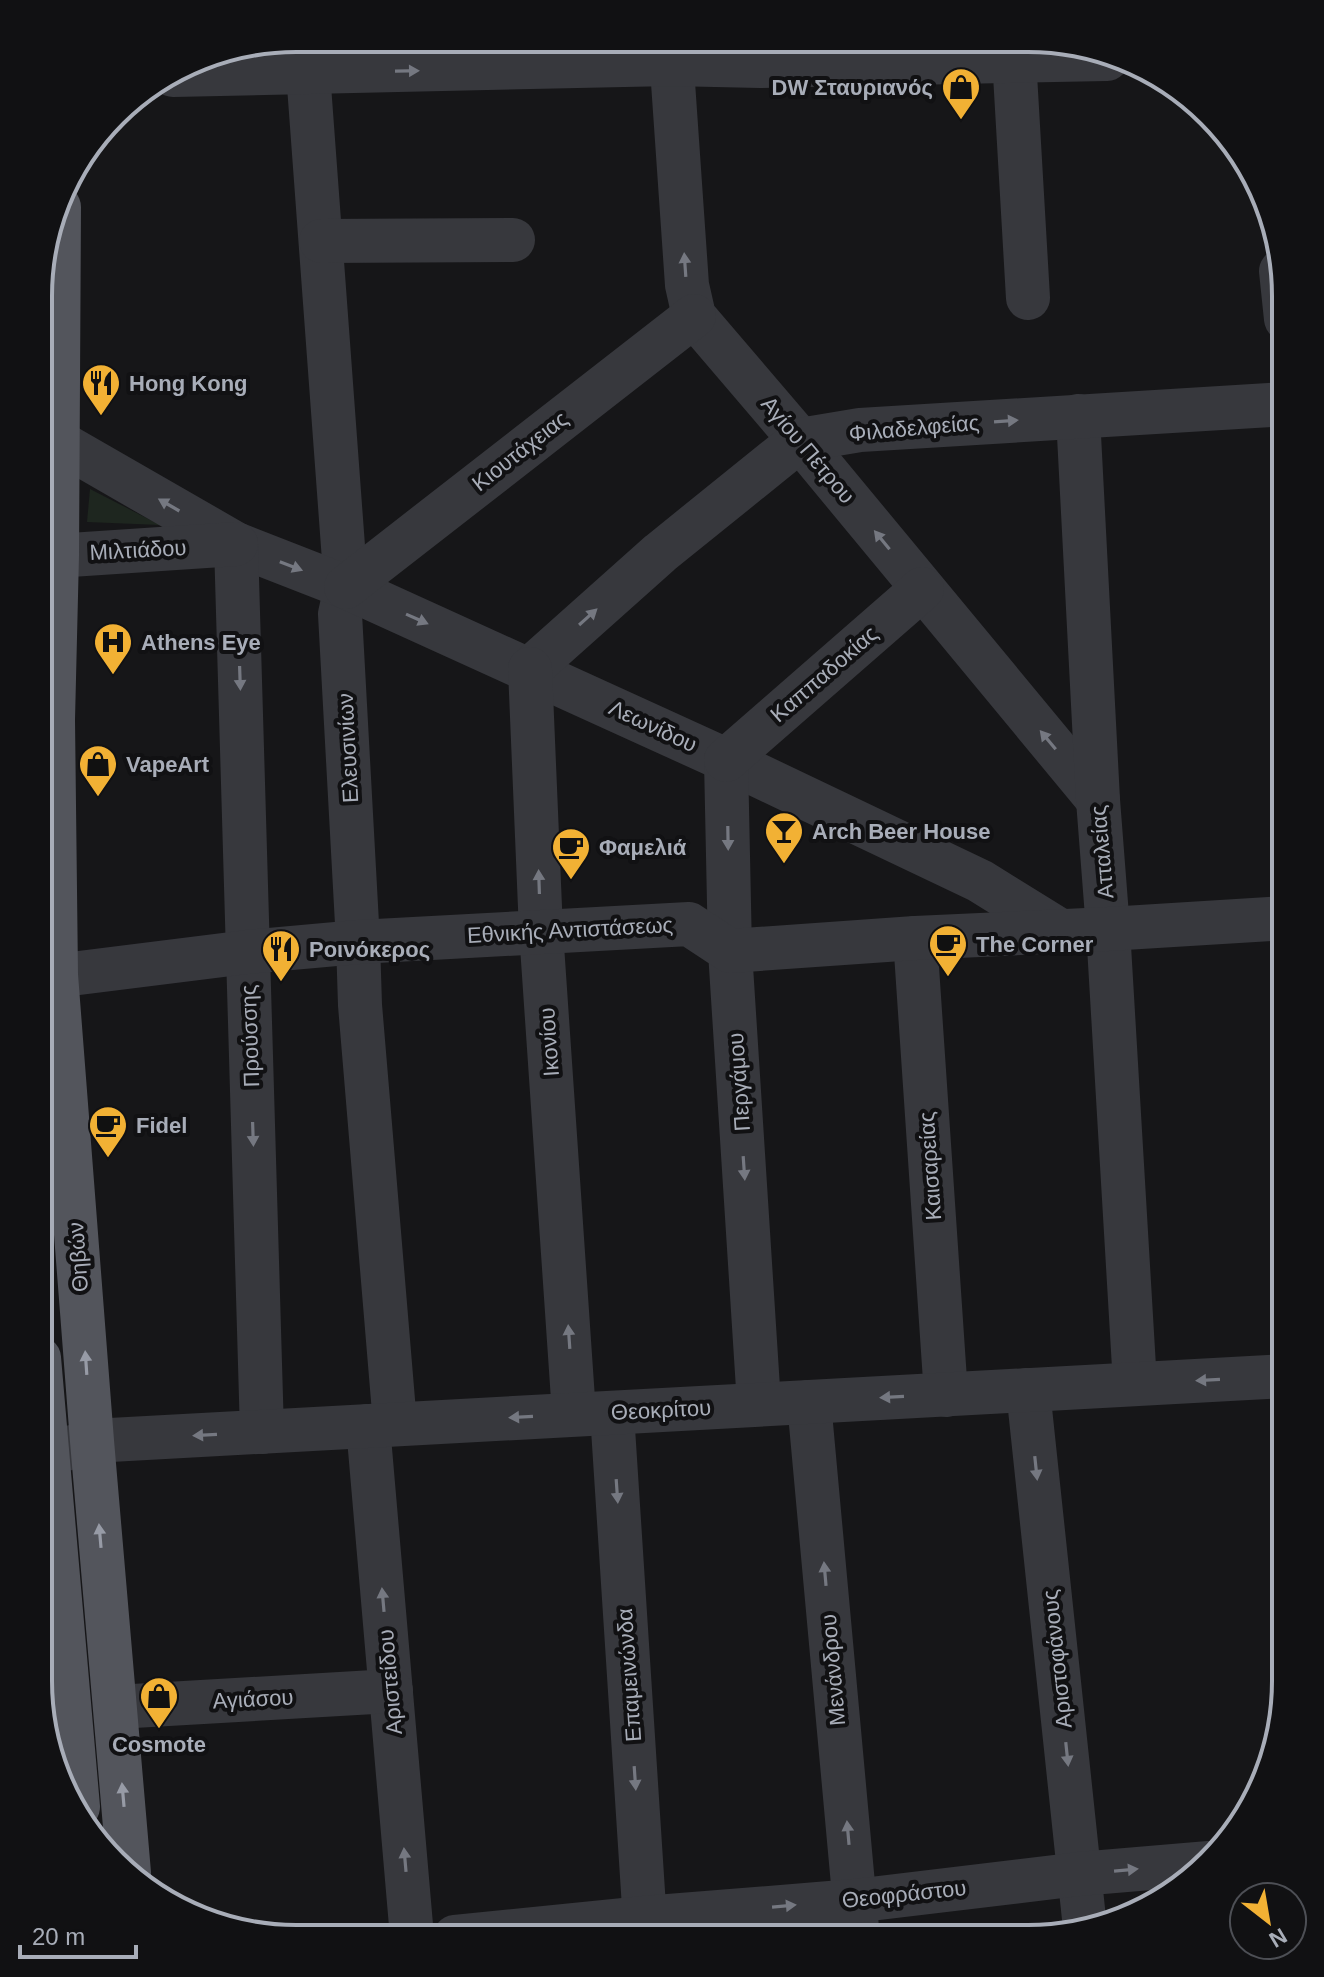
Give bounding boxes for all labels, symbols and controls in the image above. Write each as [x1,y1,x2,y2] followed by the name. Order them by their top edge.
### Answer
[395,65,420,77] one-way arrow
[940,66,982,121] shop icon: DW Σταυριανός
[772,75,933,100] place label: DW Σταυριανός
[678,252,691,277] one-way arrow
[80,362,122,417] restaurant icon: Hong Kong
[129,371,248,396] place label: Hong Kong
[756,392,860,508] street label: Αγίου Πέτρου
[467,406,573,496] street label: Κιουτάχειας
[848,410,980,446] street label: Φιλαδελφείας
[994,414,1019,427] one-way arrow
[158,498,180,512] one-way arrow
[875,530,891,550] one-way arrow
[89,535,187,565] street label: Μιλτιάδου
[279,560,303,573] one-way arrow
[579,609,598,627] one-way arrow
[406,612,429,626] one-way arrow
[92,621,134,676] hospital icon: Athens Eye
[765,621,883,727] street label: Καππαδοκίας
[141,630,261,655] place label: Athens Eye
[234,666,246,691] one-way arrow
[333,692,363,804] street label: Ελευσινίων
[605,695,701,757] street label: Λεωνίδου
[1040,731,1057,751] one-way arrow
[77,743,119,798] shop icon: VapeArt
[126,752,210,777] place label: VapeArt
[1085,804,1119,900] street label: Ατταλείας
[763,810,805,865] bar icon: Arch Beer House
[812,819,991,844] place label: Arch Beer House
[550,826,592,881] cafe icon: Φαμελιά
[721,826,734,851] one-way arrow
[599,835,687,860] place label: Φαμελιά
[533,869,546,894] one-way arrow
[466,912,674,948] street label: Εθνικής Αντιστάσεως
[927,923,969,978] cafe icon: The Corner
[260,928,302,983] restaurant icon: Ροινόκερος
[976,932,1094,957] place label: The Corner
[309,937,430,962] place label: Ροινόκερος
[236,984,264,1088] street label: Προύσσης
[534,1007,564,1077] street label: Ικονίου
[723,1032,755,1132] street label: Περγάμου
[87,1104,129,1159] cafe icon: Fidel
[914,1111,946,1221] street label: Καισαρείας
[136,1113,187,1138] place label: Fidel
[247,1122,259,1147] one-way arrow
[738,1156,751,1181] one-way arrow
[63,1221,93,1293] street label: Θηβών
[562,1324,575,1349] one-way arrow
[79,1350,92,1375] one-way arrow
[1195,1374,1220,1387] one-way arrow
[879,1391,904,1404] one-way arrow
[610,1395,712,1425] street label: Θεοκρίτου
[508,1411,533,1424] one-way arrow
[192,1429,217,1442] one-way arrow
[1030,1455,1043,1480] one-way arrow
[610,1479,623,1504] one-way arrow
[94,1523,107,1548] one-way arrow
[818,1561,831,1586] one-way arrow
[376,1588,389,1613] one-way arrow
[1037,1589,1077,1729] street label: Αριστοφάνους
[612,1607,646,1743] street label: Επαμεινώνδα
[816,1613,850,1727] street label: Μενάνδρου
[373,1628,407,1736] street label: Αριστείδου
[138,1675,180,1730] shop icon: Cosmote
[212,1684,294,1714] street label: Αγιάσου
[112,1732,206,1757] place label: Cosmote
[1060,1742,1073,1767] one-way arrow
[629,1766,642,1791] one-way arrow
[116,1782,129,1807] one-way arrow
[841,1820,854,1845] one-way arrow
[398,1847,411,1872] one-way arrow
[1114,1863,1139,1876] one-way arrow
[841,1875,967,1913] street label: Θεοφράστου
[1228,1881,1308,1961] north arrow
[772,1899,797,1912] one-way arrow
[20,1909,136,1959] scale bar
[32,1923,85,1950] text: 20 m
[1265,1923,1291,1953] text: N

